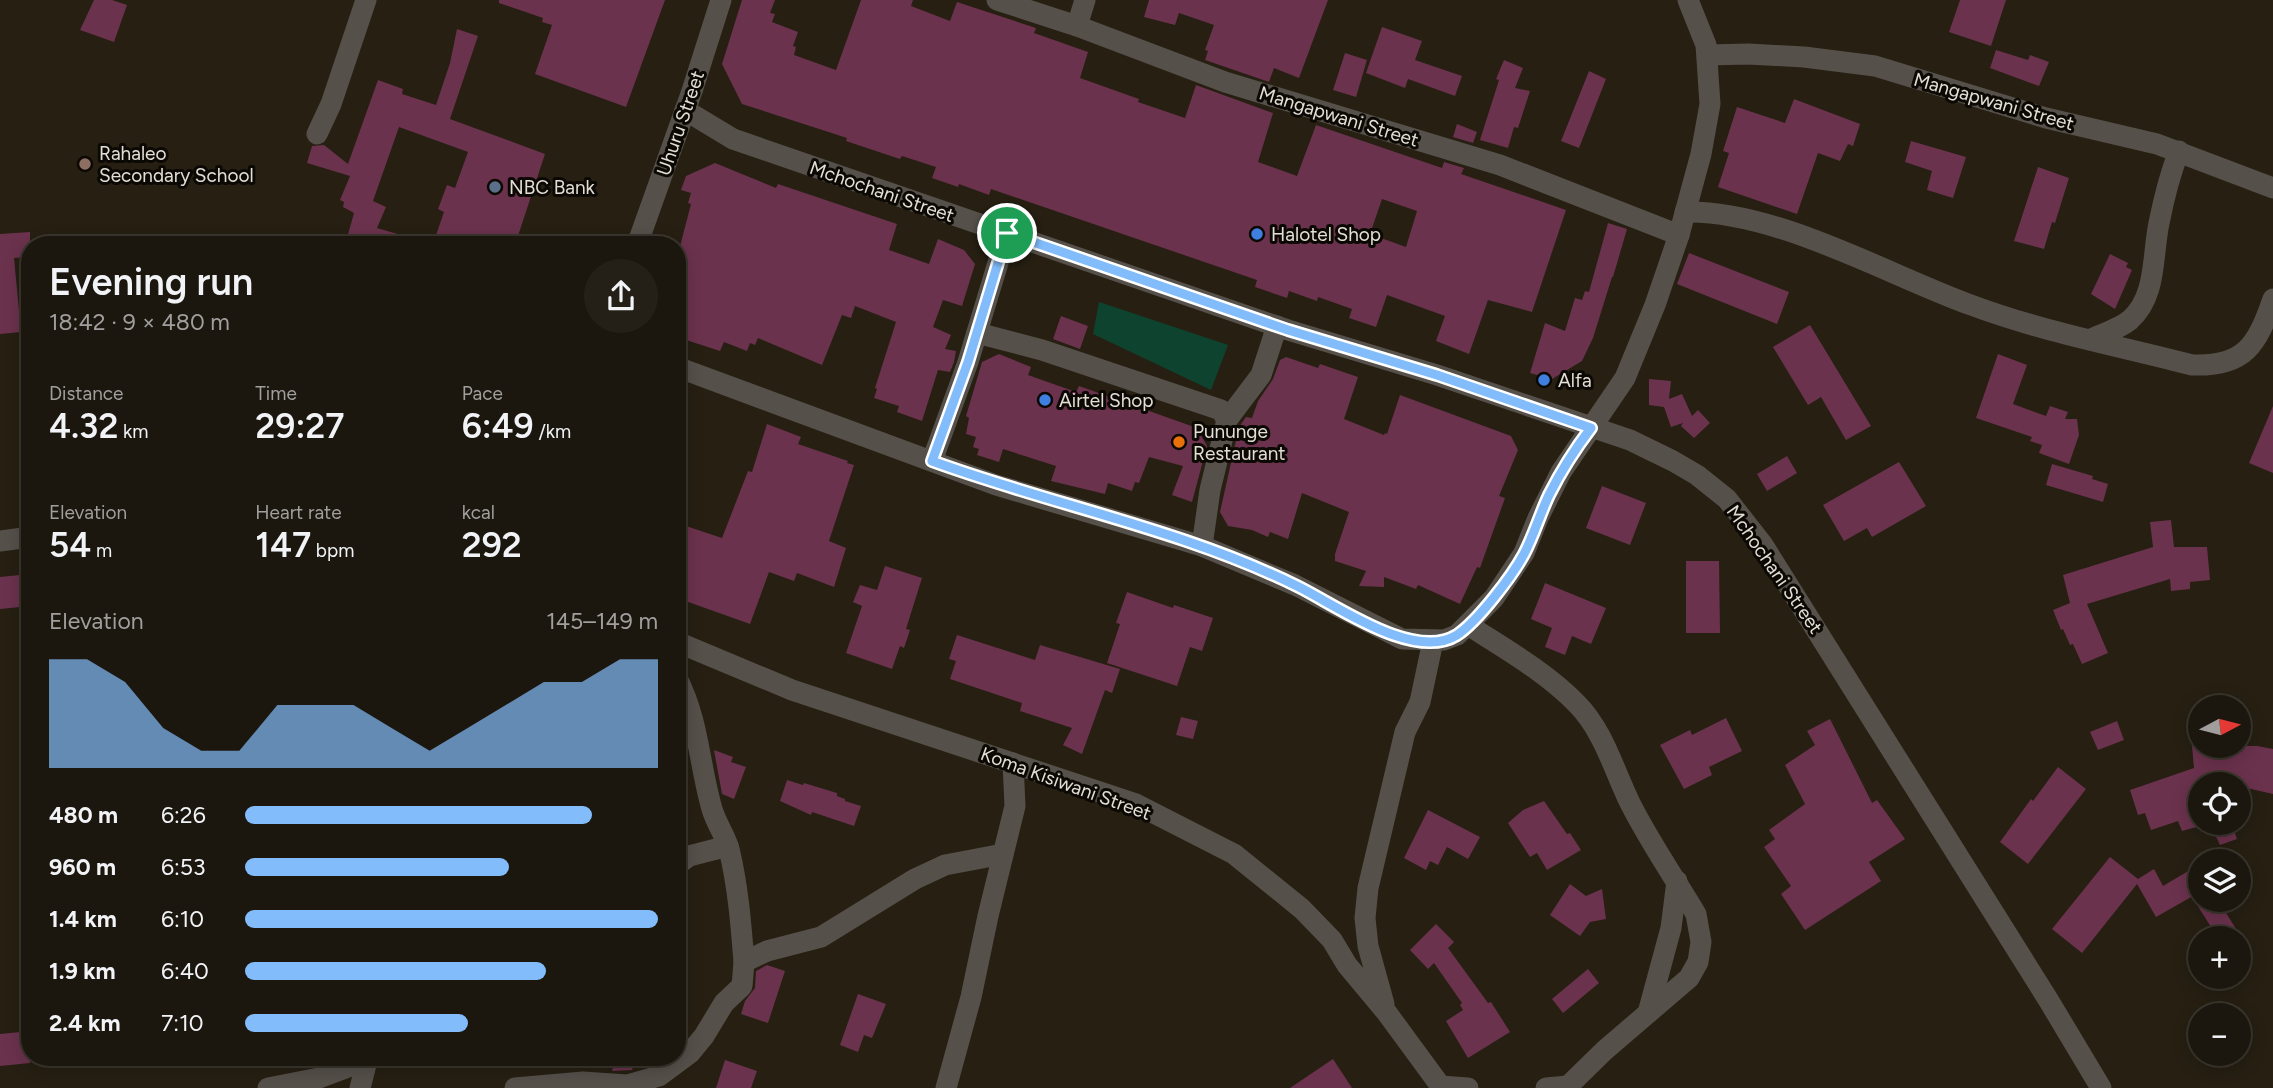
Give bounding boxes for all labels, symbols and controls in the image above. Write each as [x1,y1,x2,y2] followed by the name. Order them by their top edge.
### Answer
[652,68,709,179] street label: Uhuru Street
[1911,68,2077,135] street label: Mangapwani Street
[1256,81,1421,152] street label: Mangapwani Street
[99,142,254,187] place label: Rahaleo Secondary School
[77,156,93,172] marker: Rahaleo Secondary School
[806,156,957,227] street label: Mchochani Street
[509,176,596,199] place label: NBC Bank
[487,179,503,195] marker: NBC Bank
[977,203,1037,263] pin
[988,214,1026,252] icon: arrive
[1271,223,1381,246] place label: Halotel Shop
[1249,226,1265,242] marker: Halotel Shop
[49,259,253,305] text: Evening run
[584,259,658,333] button: share
[49,308,230,336] text: 18:42 · 9 × 480 m
[1558,369,1592,392] place label: Alfa
[1536,372,1552,388] marker: Alfa
[49,382,123,405] text: Distance
[255,382,297,405] text: Time
[462,382,503,405] text: Pace
[1059,389,1154,412] place label: Airtel Shop
[1037,392,1053,408] marker: Airtel Shop
[49,405,118,447] text: 4.32
[255,405,344,447] text: 29:27
[462,405,534,447] text: 6:49
[118,420,148,443] text: km
[534,420,571,443] text: /km
[1193,420,1285,465] place label: Pununge Restaurant
[1171,434,1187,450] marker: Pununge Restaurant
[49,501,127,524] text: Elevation
[255,501,342,524] text: Heart rate
[462,501,495,524] text: kcal
[1722,501,1827,638] street label: Mchochani Street
[49,524,91,566] text: 54
[255,524,311,566] text: 147
[462,524,522,566] text: 292
[91,539,112,562] text: m
[311,539,354,562] text: bpm
[49,607,144,635] text: Elevation
[546,607,658,635] text: 145–149 m
[2188,695,2250,758] north arrow
[2188,695,2251,1066] map controls
[978,742,1154,825] street label: Koma Kisiwani Street
[2188,772,2251,835] button: locate
[49,801,118,829] text: 480 m
[161,801,206,829] text: 6:26
[2188,849,2251,912] button: layers
[49,853,116,881] text: 960 m
[161,853,206,881] text: 6:53
[49,905,117,933] text: 1.4 km
[161,905,204,933] text: 6:10
[2188,926,2251,989] button: +
[49,957,116,985] text: 1.9 km
[161,957,209,985] text: 6:40
[2188,1003,2251,1066] button: −
[49,1009,120,1037] text: 2.4 km
[161,1009,203,1037] text: 7:10

